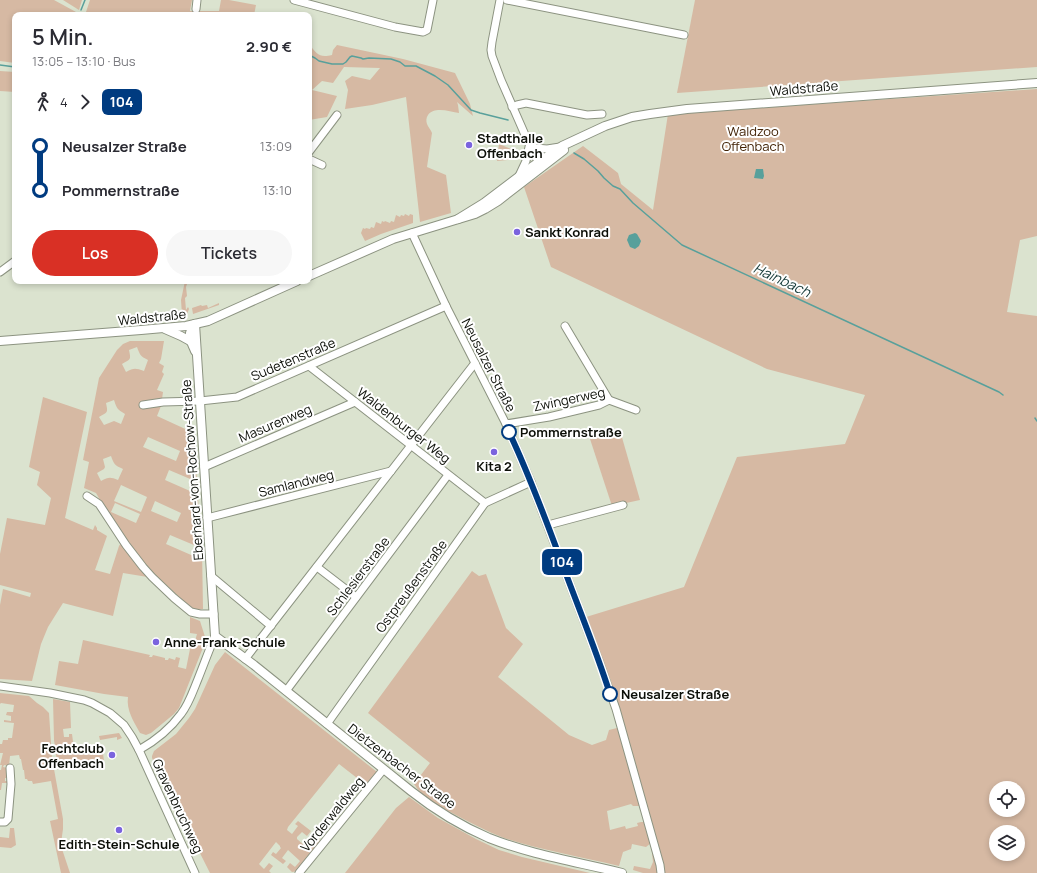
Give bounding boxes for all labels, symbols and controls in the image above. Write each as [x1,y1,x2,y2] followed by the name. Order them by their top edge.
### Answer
[32,22,94,52] text: 5 Min.
[246,36,292,57] text: 2.90 €
[32,52,136,70] text: 13:05 – 13:10 · Bus
[769,76,839,100] street label: Waldstraße
[32,91,54,113] icon: walk
[74,91,96,113] icon: forward
[110,92,134,111] text: 104
[60,93,68,111] text: 4
[722,122,784,155] park label: Waldzoo Offenbach
[477,129,543,162] place label: Stadthalle Offenbach
[62,136,187,157] text: Neusalzer Straße
[260,137,292,155] text: 13:09
[464,140,474,150] marker: Stadthalle Offenbach
[62,180,180,201] text: Pommernstraße
[263,181,292,199] text: 13:10
[525,223,609,241] place label: Sankt Konrad
[512,227,522,237] marker: Sankt Konrad
[32,230,158,276] button: Los
[166,230,292,276] button: Tickets
[751,258,815,301] water label: Hainbach
[117,304,187,330] street label: Waldstraße
[458,315,521,415] street label: Neusalzer Straße
[248,333,338,385] street label: Sudetenstraße
[177,379,207,561] street label: Eberhard-von-Rochow-Straße
[354,383,454,467] street label: Waldenburger Weg
[531,383,607,415] street label: Zwingerweg
[236,400,314,446] street label: Masurenweg
[520,423,622,441] place label: Pommernstraße
[501,424,517,440] marker: Pommernstraße
[489,447,499,457] marker: Kita 2
[476,457,512,475] place label: Kita 2
[257,465,335,501] street label: Samlandweg
[322,533,394,619] street label: Schlesierstraße
[371,535,451,636] street label: Ostpreußenstraße
[539,549,585,575] line badge: 104
[550,552,574,571] text: 104
[164,633,286,651] place label: Anne-Frank-Schule
[151,637,161,647] marker: Anne-Frank-Schule
[621,685,729,703] place label: Neusalzer Straße
[602,686,618,702] marker: Neusalzer Straße
[344,719,460,813] street label: Dietzenbacher Straße
[38,739,104,772] place label: Fechtclub Offenbach
[107,750,117,760] marker: Fechtclub Offenbach
[148,756,208,856] street label: Gravenbruchweg
[296,773,368,855] street label: Vorderwaldweg
[989,781,1025,861] map controls
[989,781,1025,817] button: locate
[114,825,124,835] marker: Edith-Stein-Schule
[989,825,1025,861] button: layers
[58,835,180,853] place label: Edith-Stein-Schule

